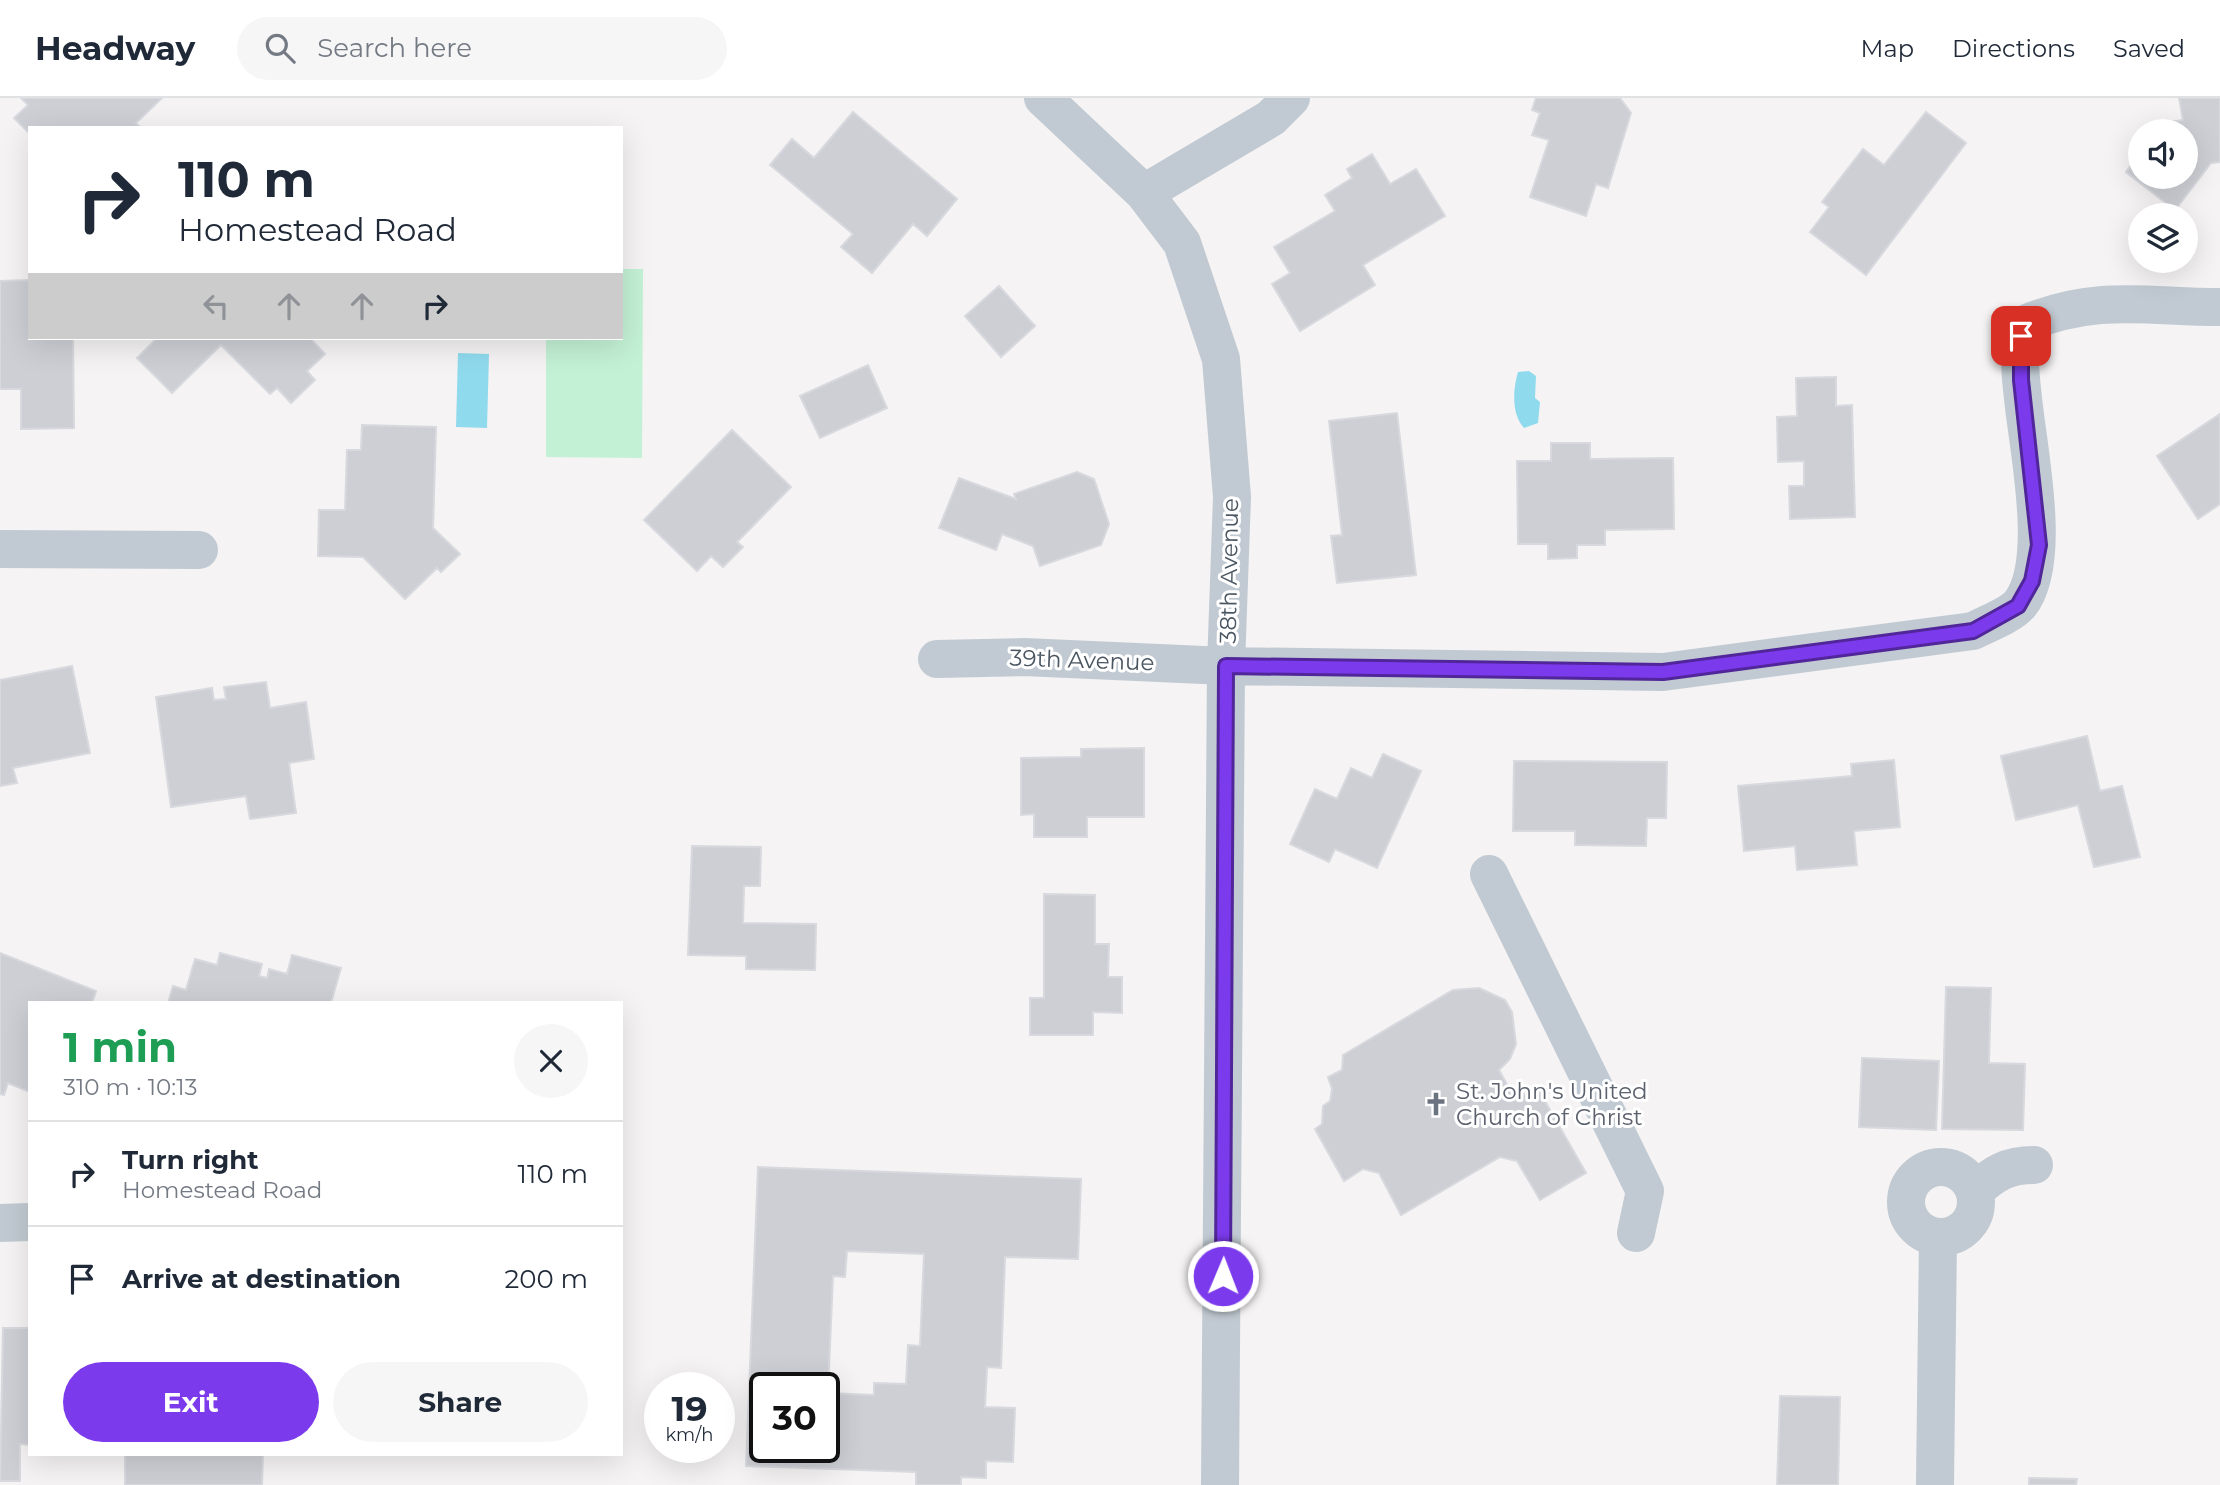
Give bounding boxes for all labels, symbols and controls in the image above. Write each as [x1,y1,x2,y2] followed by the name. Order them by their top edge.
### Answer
[237,17,727,80] search box
[35,28,195,68] text: Headway
[261,29,299,67] icon: search
[317,32,472,64] text: Search here
[1861,34,1914,63] text: Map
[1952,34,2075,63] text: Directions
[2113,34,2185,63] text: Saved
[2128,119,2198,273] map controls
[2128,119,2198,189] button: sound
[178,150,315,209] text: 110 m
[63,154,154,245] icon: right
[2128,203,2198,273] button: layers
[178,210,457,249] text: Homestead Road
[197,287,235,325] icon: left
[270,287,308,325] icon: ahead
[343,287,381,325] icon: ahead
[416,287,454,325] icon: right
[1991,306,2051,366] pin
[2002,317,2040,355] icon: arrive
[1214,498,1244,644] street label: 38th Avenue
[1009,643,1155,677] street label: 39th Avenue
[63,1021,177,1073] text: 1 min
[514,1024,588,1098] button: close
[63,1073,197,1101] text: 310 m · 10:13
[1456,1077,1648,1131] place label: St. John's United Church of Christ
[1422,1090,1450,1118] church icon: St. John's United Church of Christ
[122,1144,258,1176] text: Turn right
[63,1155,101,1193] icon: right
[518,1158,588,1190] text: 110 m
[122,1176,322,1204] text: Homestead Road
[1186,1239,1260,1313] position arrow
[63,1260,101,1298] icon: arrive
[122,1263,401,1295] text: Arrive at destination
[504,1263,588,1295] text: 200 m
[63,1362,319,1442] button: Exit
[333,1362,588,1442] button: Share
[749,1372,840,1463] speed limit sign: 30
[671,1387,708,1430] text: 19
[665,1424,714,1446] text: km/h

